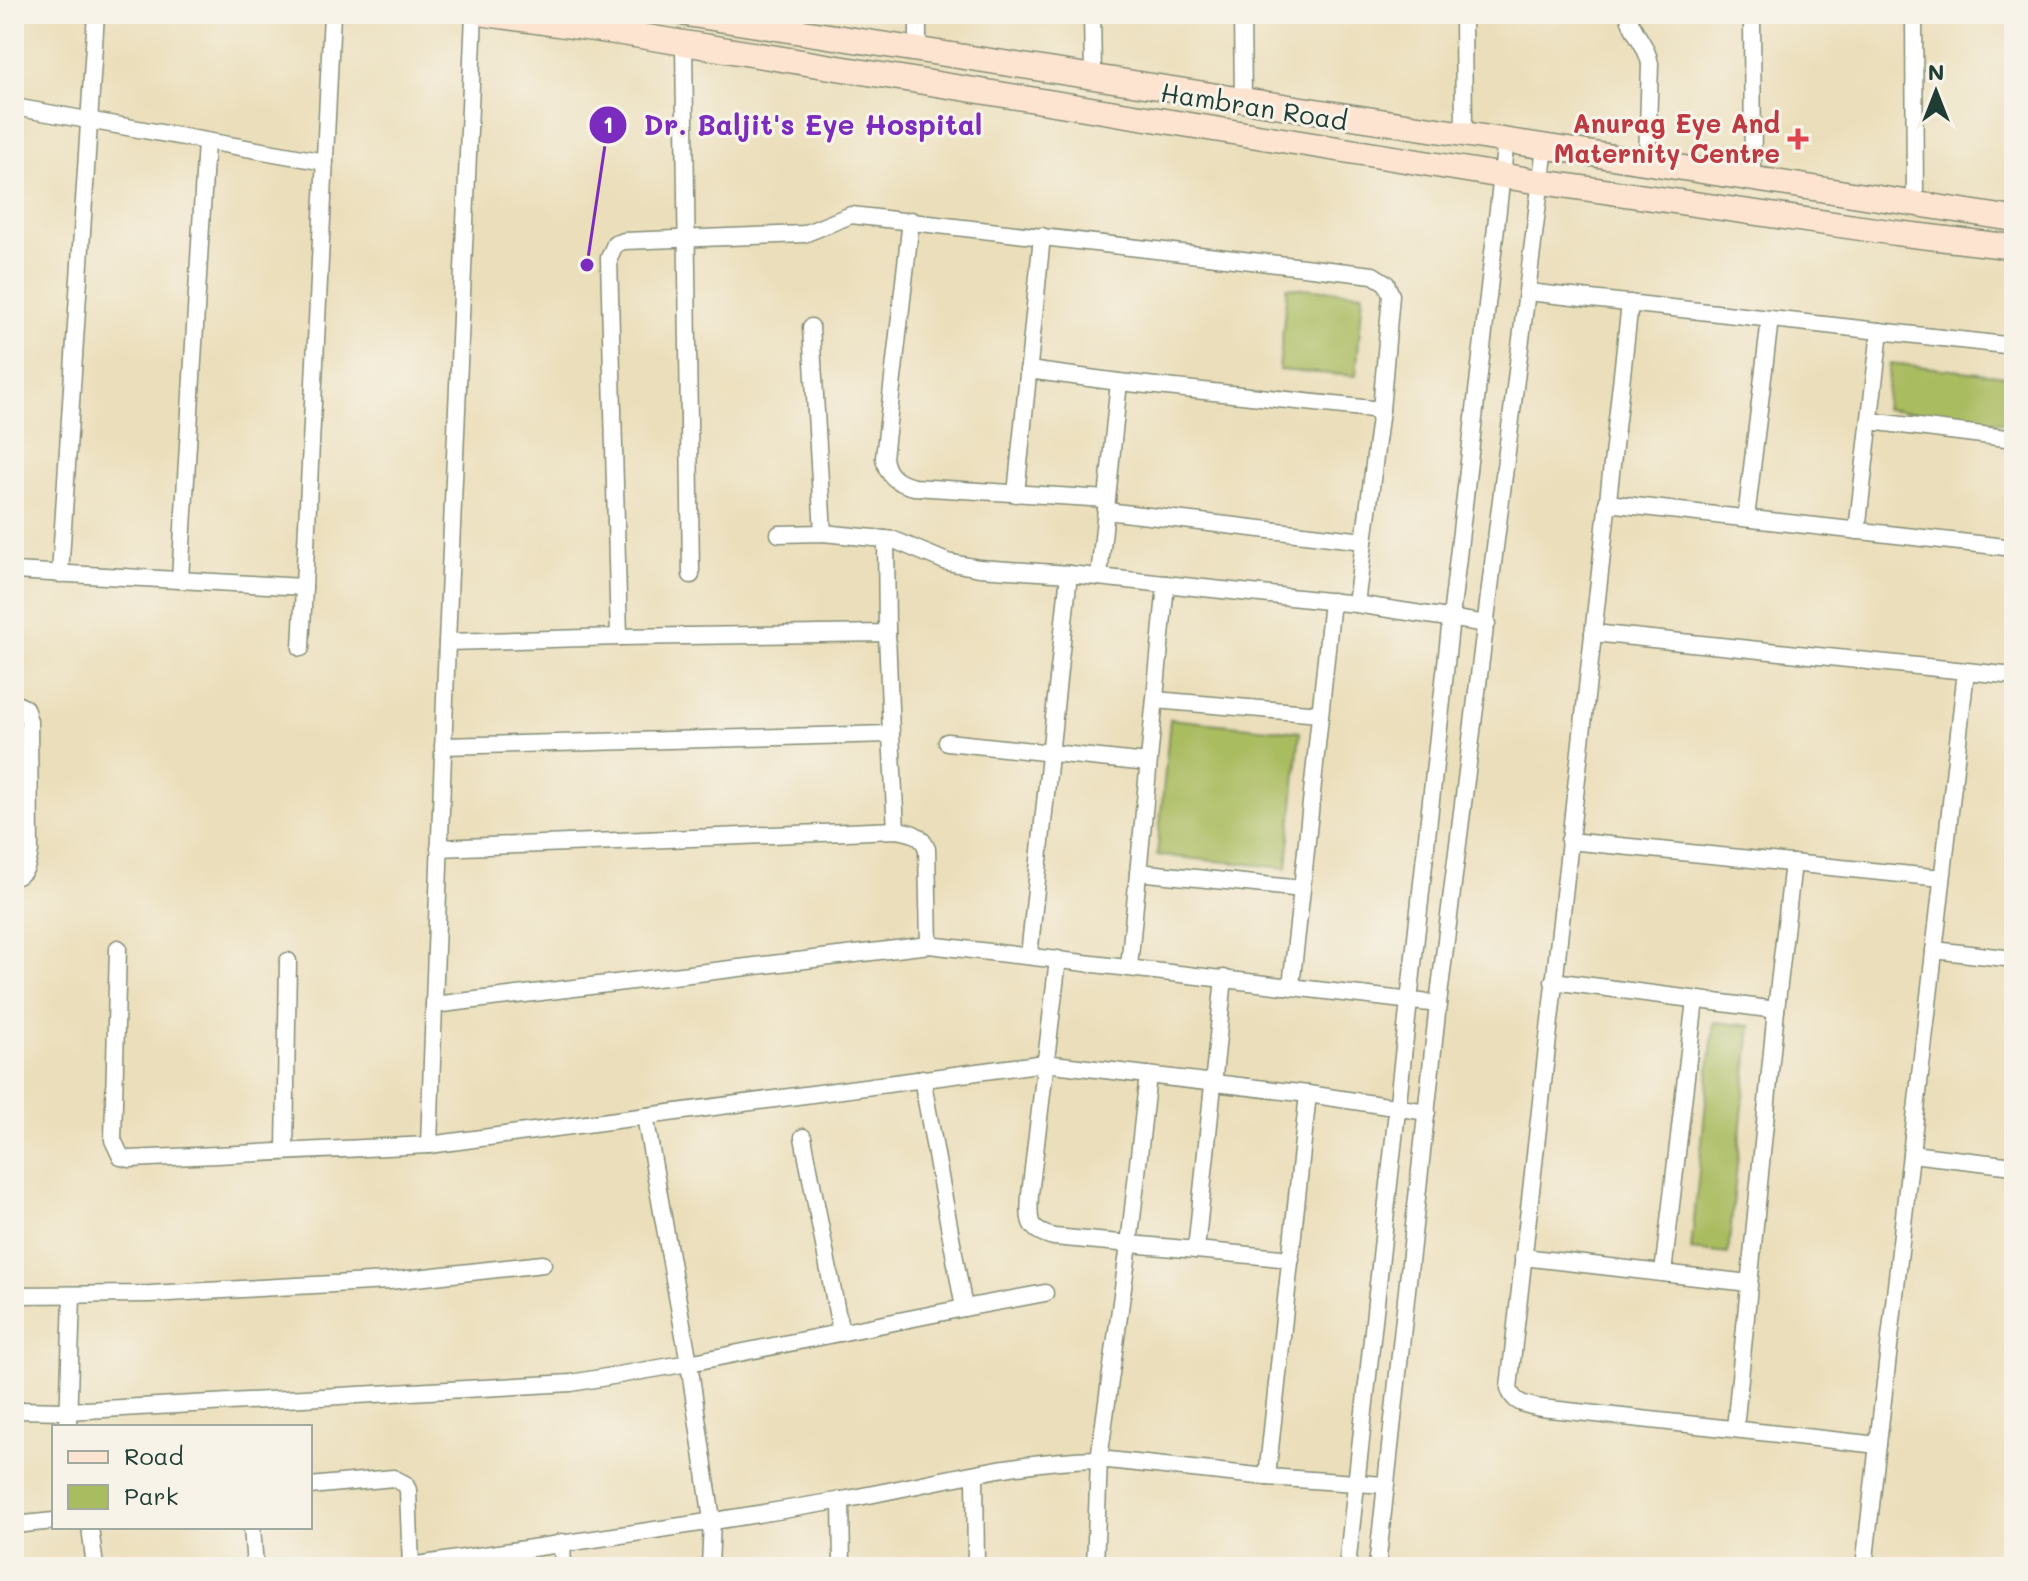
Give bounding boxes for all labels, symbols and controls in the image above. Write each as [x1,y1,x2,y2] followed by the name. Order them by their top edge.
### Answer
[1896,52,1976,132] north arrow
[1928,57,1944,86] text: N
[1158,74,1350,138] street label: Hambran Road
[588,99,998,151] callout: Dr. Baljit's Eye Hospital
[644,106,982,143] text: Dr. Baljit's Eye Hospital
[1553,106,1780,170] place label: Anurag Eye And Maternity Centre
[603,108,613,139] text: 1
[1787,128,1809,150] marker: Anurag Eye And Maternity Centre
[52,1425,312,1529] legend
[124,1440,184,1471] text: Road
[124,1480,178,1511] text: Park

